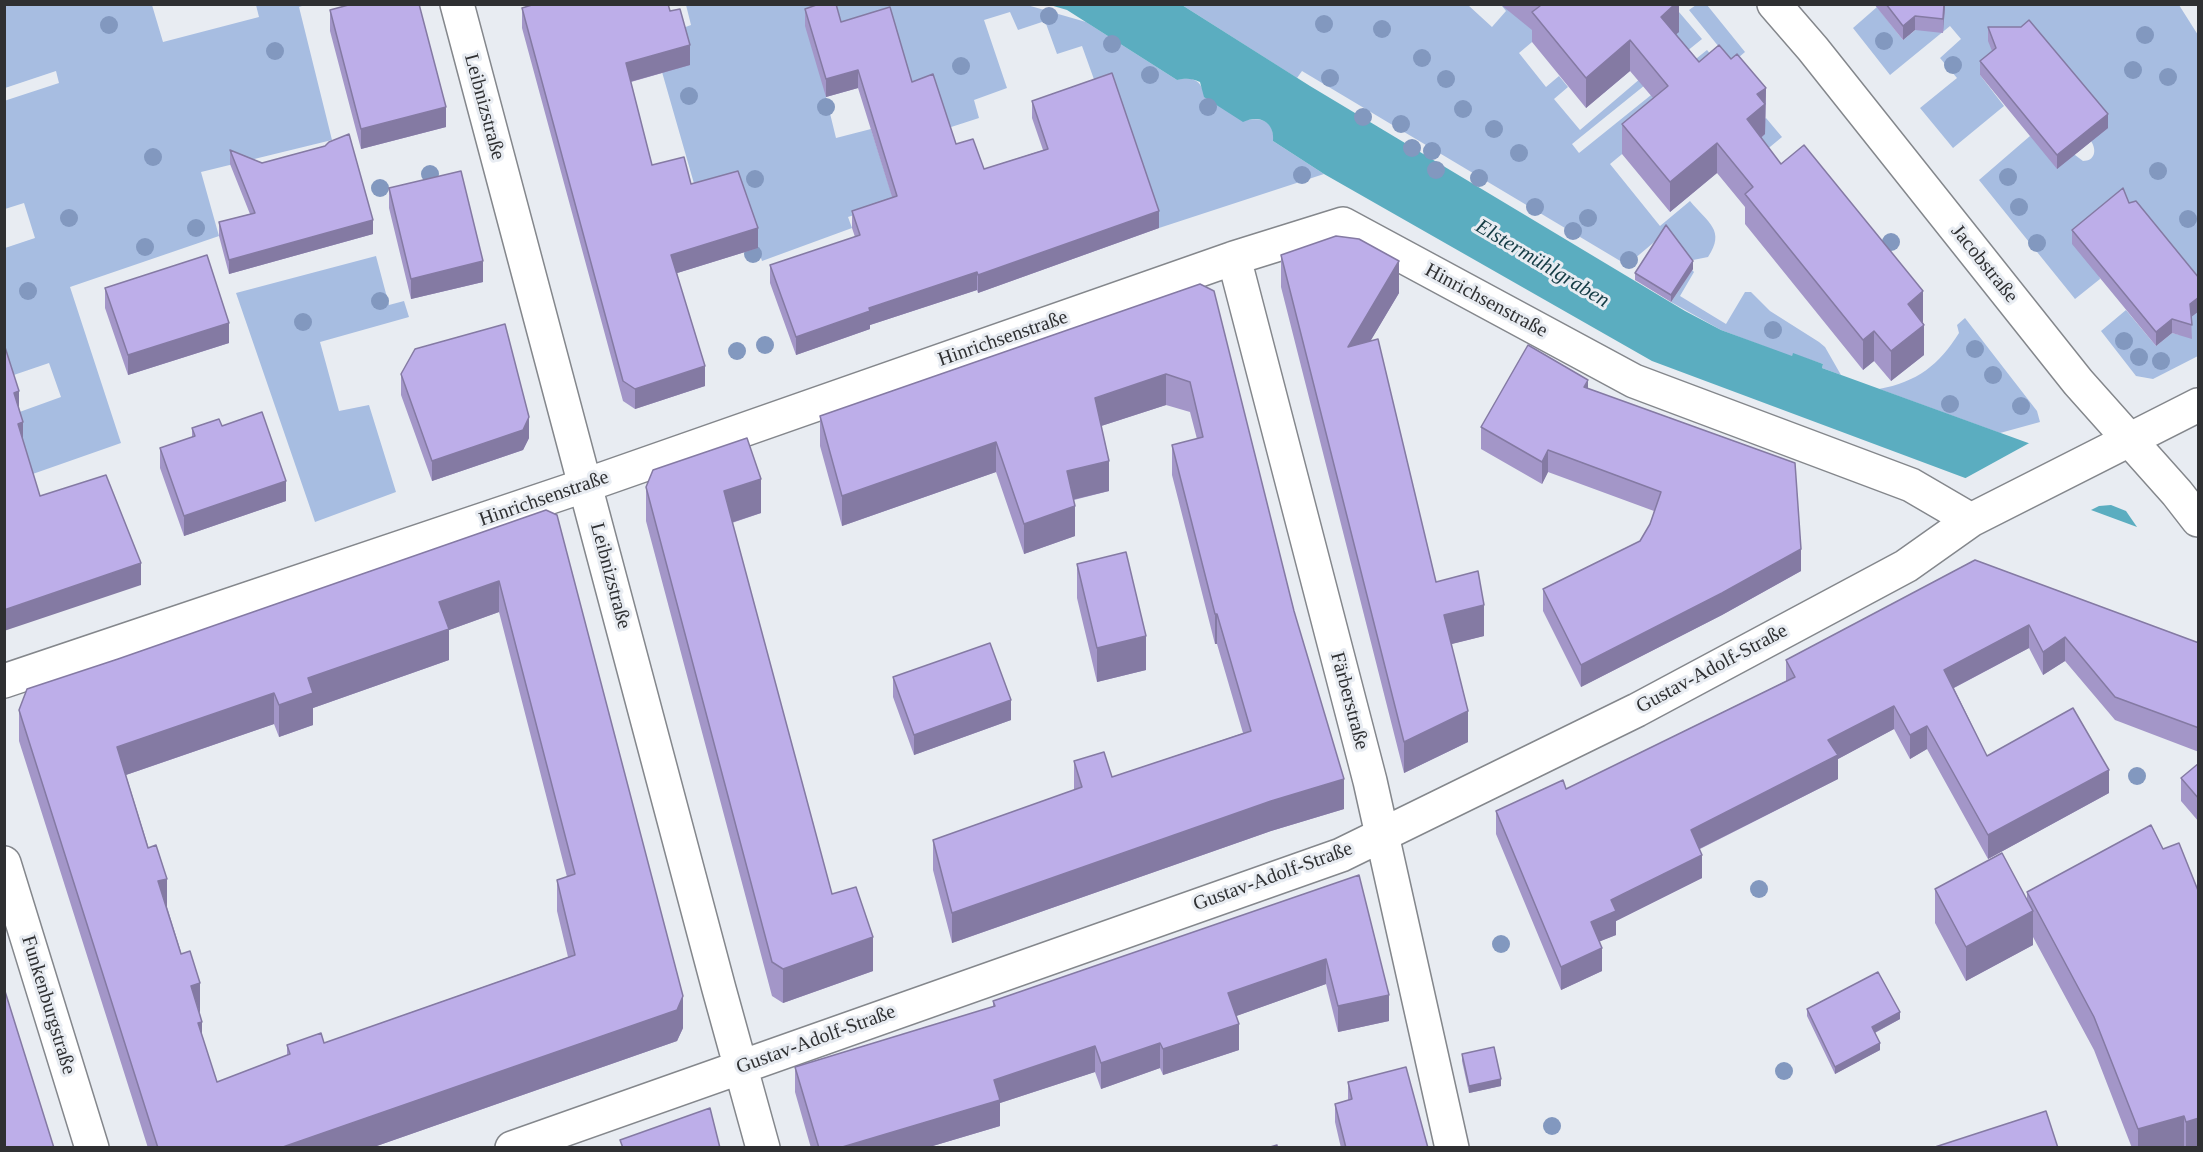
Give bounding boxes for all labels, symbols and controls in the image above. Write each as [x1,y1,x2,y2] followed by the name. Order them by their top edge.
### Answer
[458,51,510,163] street label: Leibnizstraße
[1471,214,1613,314] water label: Elstermühlgraben
[1945,220,2023,308] street label: Jacobstraße
[1421,259,1551,343] street label: Hinrichsenstraße
[935,306,1071,372] street label: Hinrichsenstraße
[476,466,612,532] street label: Hinrichsenstraße
[584,520,636,632] street label: Leibnizstraße
[1632,619,1792,719] street label: Gustav-Adolf-Straße
[1324,650,1374,752] street label: Färberstraße
[1190,837,1356,917] street label: Gustav-Adolf-Straße
[15,933,81,1077] street label: Funkenburgstraße
[733,1000,899,1080] street label: Gustav-Adolf-Straße

